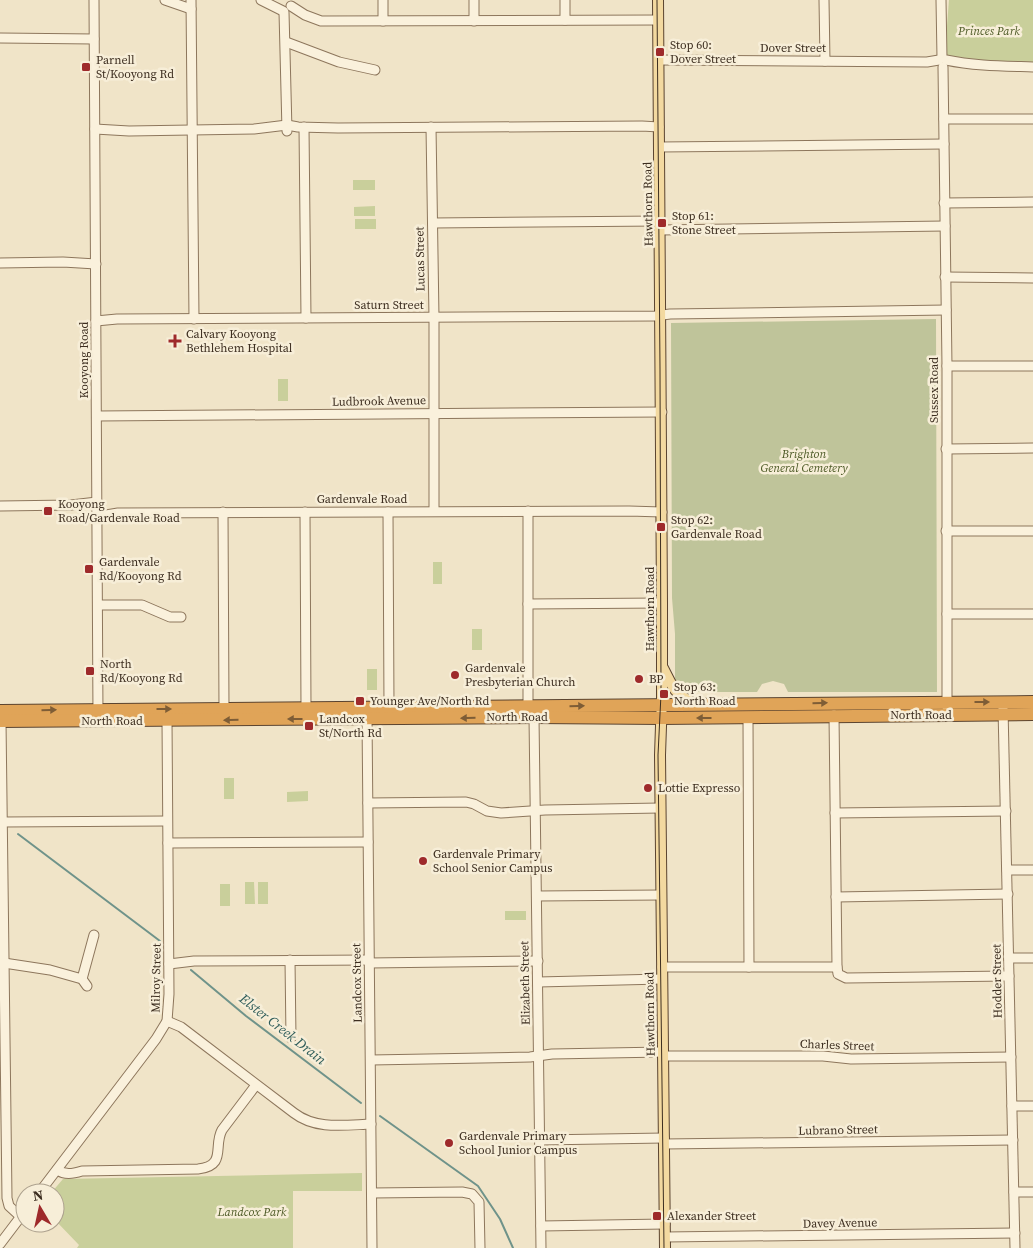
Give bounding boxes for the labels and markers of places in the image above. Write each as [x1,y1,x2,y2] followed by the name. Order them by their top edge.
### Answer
[670,37,736,67] place label: Stop 60: Dover Street
[654,46,666,58] marker: Stop 60: Dover Street
[96,52,174,82] place label: Parnell St/Kooyong Rd
[80,61,92,73] marker: Parnell St/Kooyong Rd
[672,208,736,238] place label: Stop 61: Stone Street
[656,217,668,229] marker: Stop 61: Stone Street
[186,326,293,356] place label: Calvary Kooyong Bethlehem Hospital
[168,334,182,348] marker: Calvary Kooyong Bethlehem Hospital
[58,496,180,526] place label: Kooyong Road/Gardenvale Road
[42,505,54,517] marker: Kooyong Road/Gardenvale Road
[671,512,762,542] place label: Stop 62: Gardenvale Road
[655,521,667,533] marker: Stop 62: Gardenvale Road
[99,554,182,584] place label: Gardenvale Rd/Kooyong Rd
[83,563,95,575] marker: Gardenvale Rd/Kooyong Rd
[100,656,183,686] place label: North Rd/Kooyong Rd
[465,660,576,690] place label: Gardenvale Presbyterian Church
[84,665,96,677] marker: North Rd/Kooyong Rd
[449,669,461,681] marker: Gardenvale Presbyterian Church
[649,671,663,687] place label: BP
[633,673,645,685] marker: BP
[674,679,736,709] place label: Stop 63: North Road
[658,688,670,700] marker: Stop 63: North Road
[370,693,490,709] place label: Younger Ave/North Rd
[354,695,366,707] marker: Younger Ave/North Rd
[319,711,382,741] place label: Landcox St/North Rd
[303,720,315,732] marker: Landcox St/North Rd
[658,780,741,796] place label: Lottie Expresso
[642,782,654,794] marker: Lottie Expresso
[433,846,552,876] place label: Gardenvale Primary School Senior Campus
[417,855,429,867] marker: Gardenvale Primary School Senior Campus
[459,1128,577,1158] place label: Gardenvale Primary School Junior Campus
[443,1137,455,1149] marker: Gardenvale Primary School Junior Campus
[667,1208,756,1224] place label: Alexander Street
[651,1210,663,1222] marker: Alexander Street

